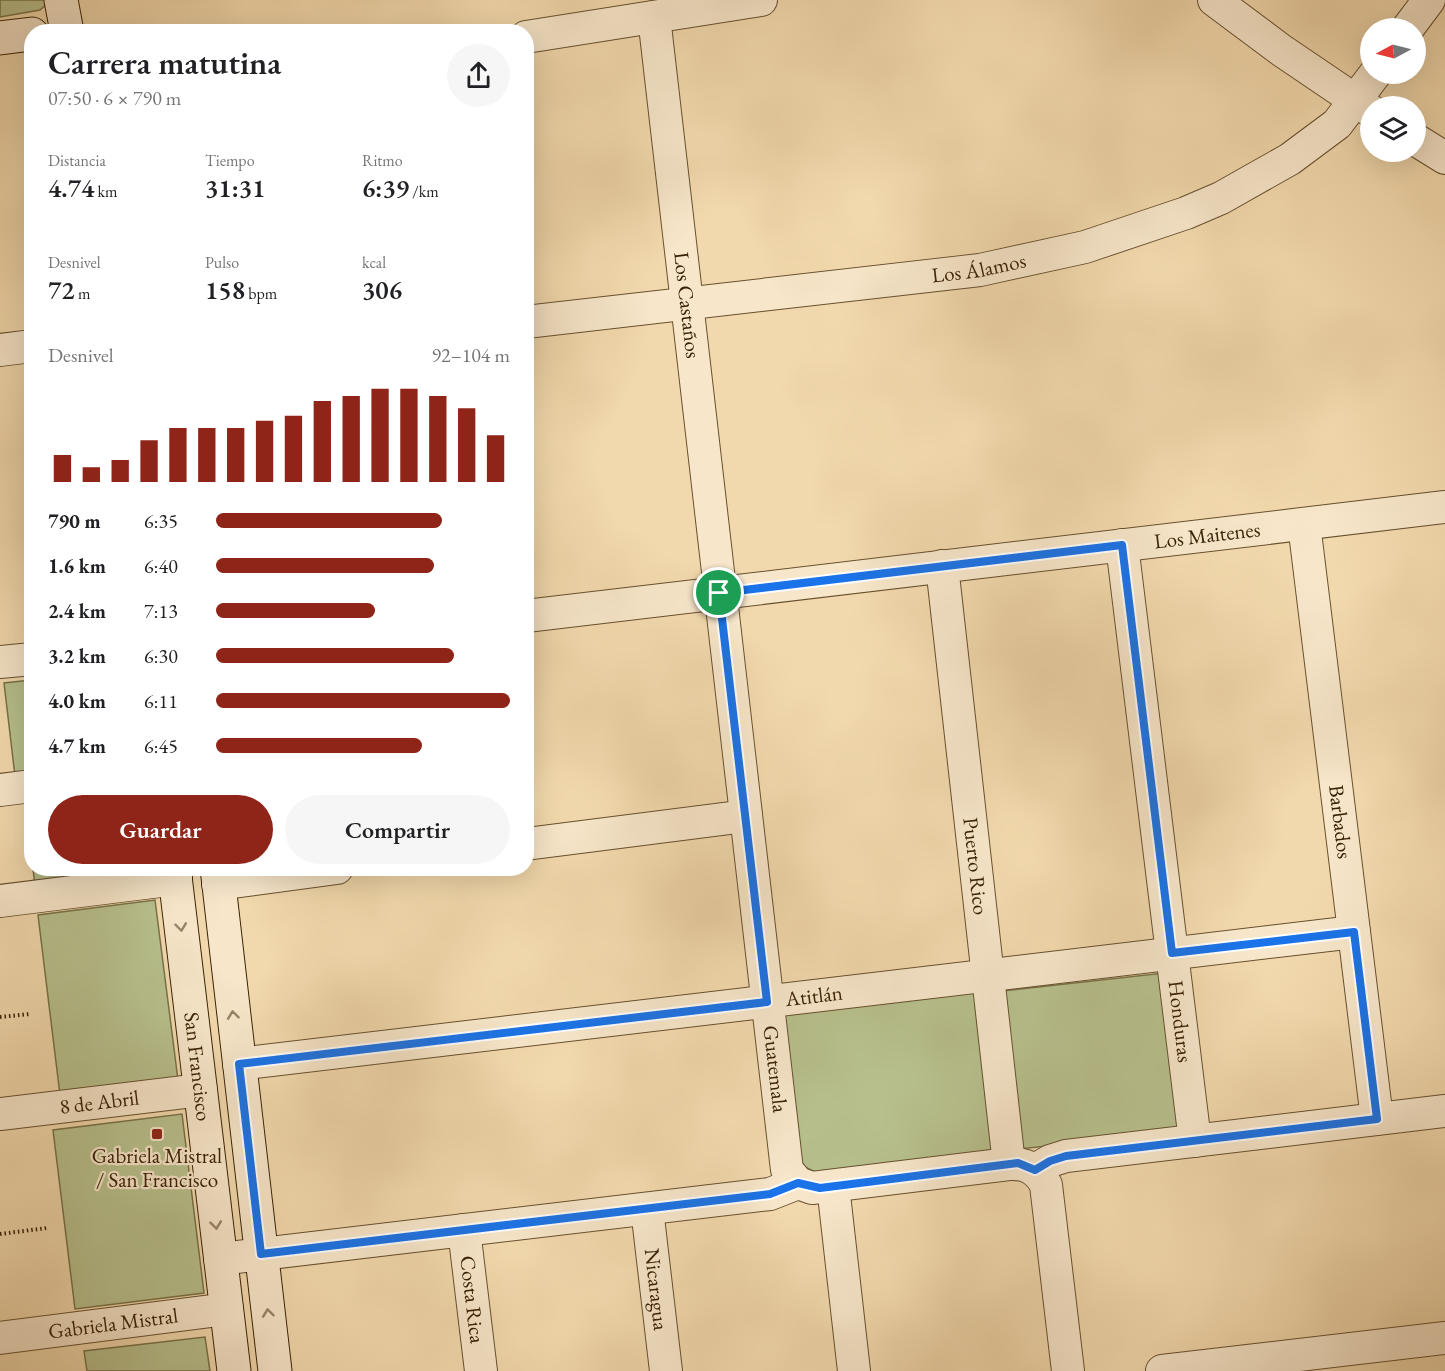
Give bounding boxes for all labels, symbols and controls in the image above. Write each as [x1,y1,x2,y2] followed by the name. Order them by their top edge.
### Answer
[1360,18,1426,84] north arrow
[1360,18,1426,162] map controls
[48,41,281,84] text: Carrera matutina
[447,44,510,107] button: share
[48,85,181,111] text: 07:50 · 6 × 790 m
[1360,96,1426,162] button: layers
[48,150,106,171] text: Distancia
[205,150,255,171] text: Tiempo
[362,150,403,171] text: Ritmo
[48,171,94,205] text: 4.74
[205,171,265,205] text: 31:31
[362,171,409,205] text: 6:39
[94,181,117,202] text: km
[409,181,439,202] text: /km
[930,246,1029,288] street label: Los Álamos
[668,250,707,360] street label: Los Castaños
[48,252,101,273] text: Desnivel
[205,252,239,273] text: Pulso
[362,252,386,273] text: kcal
[48,273,75,307] text: 72
[205,273,245,307] text: 158
[362,273,402,307] text: 306
[75,283,90,304] text: m
[245,283,277,304] text: bpm
[48,342,114,368] text: Desnivel
[431,342,510,368] text: 92–104 m
[48,508,101,534] text: 790 m
[144,508,178,534] text: 6:35
[1153,515,1262,554] street label: Los Maitenes
[48,553,106,579] text: 1.6 km
[144,553,178,579] text: 6:40
[693,567,744,618] pin
[702,576,735,609] icon: arrive
[48,598,106,624] text: 2.4 km
[144,598,178,624] text: 7:13
[48,643,106,669] text: 3.2 km
[144,643,178,669] text: 6:30
[48,688,106,714] text: 4.0 km
[144,688,178,714] text: 6:11
[48,733,106,759] text: 4.7 km
[144,733,178,759] text: 6:45
[1323,783,1359,860] street label: Barbados
[48,795,273,864] button: Guardar
[285,795,510,864] button: Compartir
[957,816,995,916] street label: Puerto Rico
[174,922,187,931] one-way arrow
[783,979,844,1012] street label: Atitlán
[1162,979,1199,1064] street label: Honduras
[178,1010,218,1123] street label: San Francisco
[228,1010,240,1020] one-way arrow
[757,1024,794,1115] street label: Guatemala
[58,1084,141,1120] street label: 8 de Abril
[150,1127,164,1141] marker: Gabriela Mistral / San Francisco
[92,1142,222,1193] place label: Gabriela Mistral / San Francisco
[210,1220,222,1229] one-way arrow
[639,1247,675,1333] street label: Nicaragua
[454,1254,492,1345] street label: Costa Rica
[47,1301,179,1345] street label: Gabriela Mistral
[263,1308,275,1317] one-way arrow

